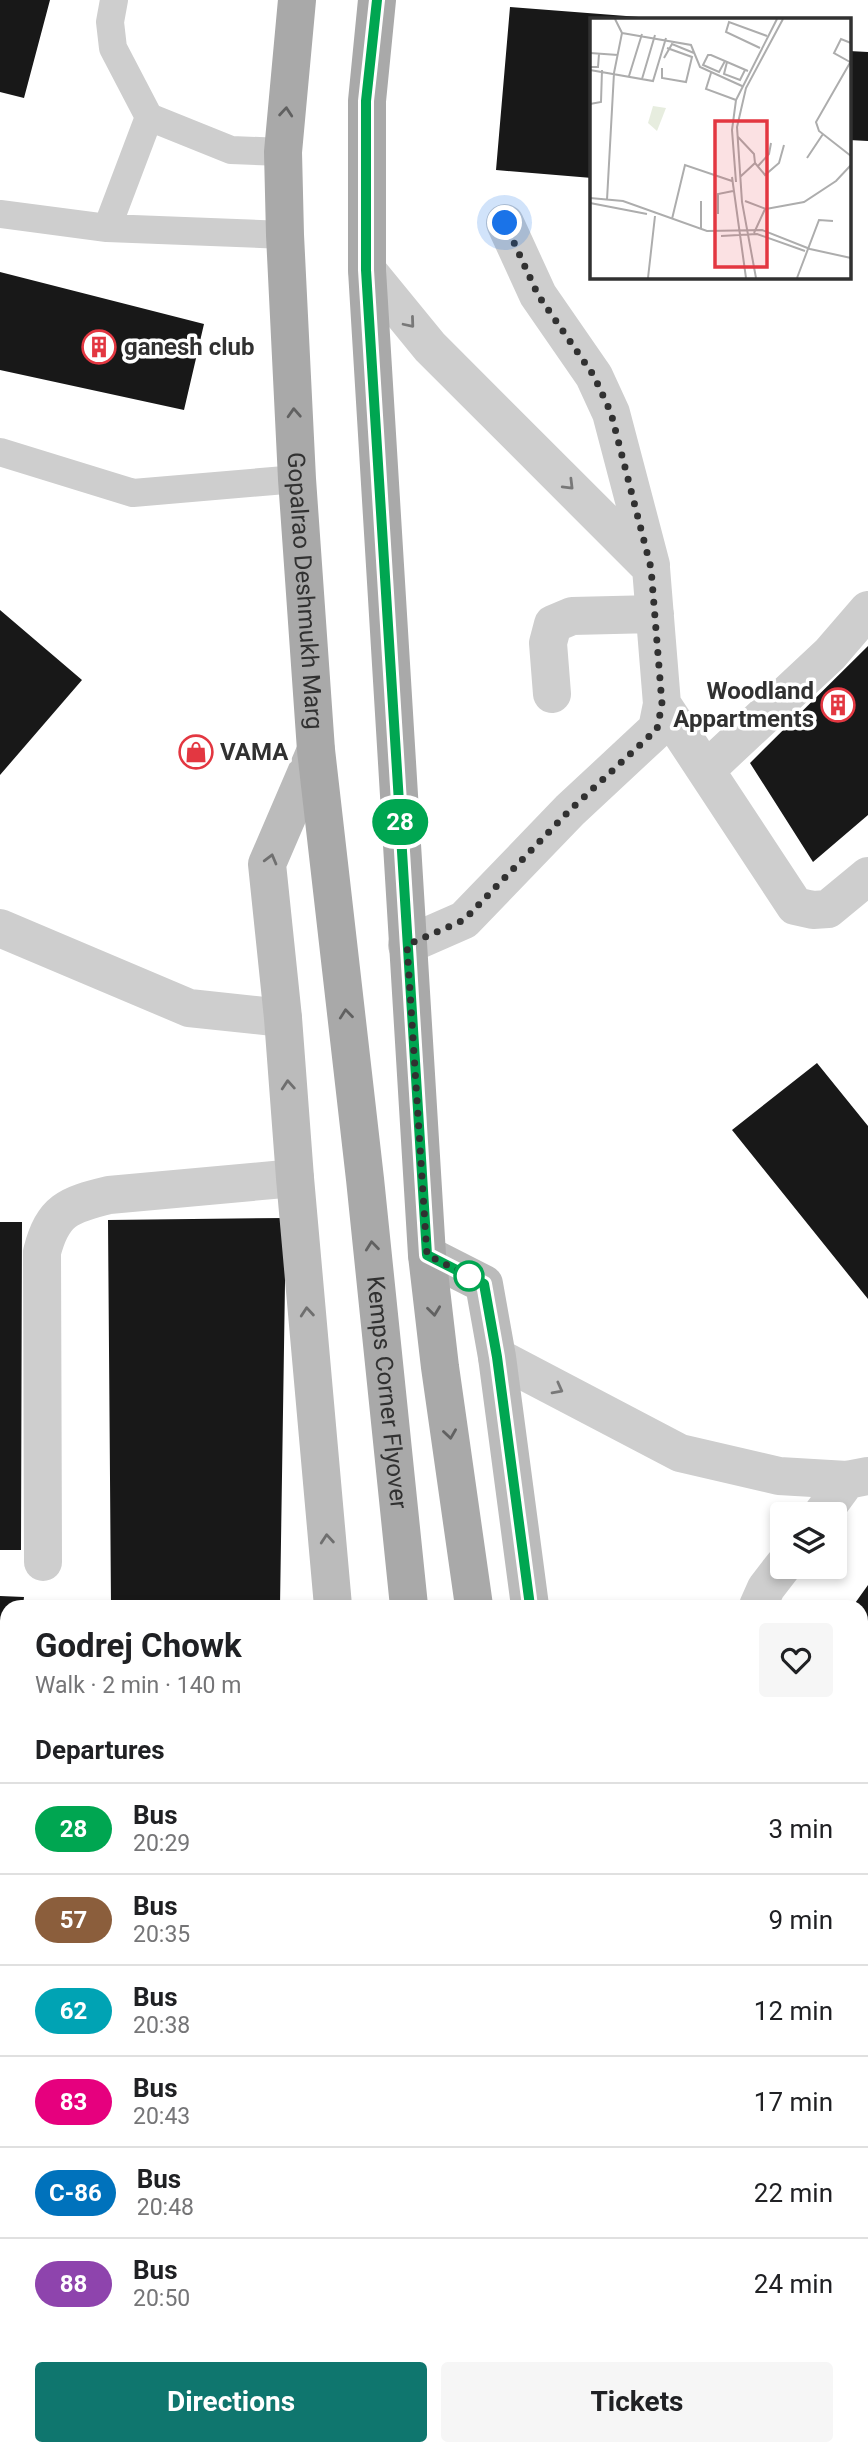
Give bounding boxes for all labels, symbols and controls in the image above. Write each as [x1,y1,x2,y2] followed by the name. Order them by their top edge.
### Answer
[590,18,850,278] inset map
[279,106,294,118] one-way arrow
[487,205,522,240] your location
[402,314,414,327] one-way arrow
[80,328,118,366] building icon: ganesh club
[124,333,255,361] place label: ganesh club
[287,407,302,418] one-way arrow
[282,451,329,730] street label: Gopalrao Deshmukh Marg
[561,477,574,490] one-way arrow
[673,677,814,733] place label: Woodland Appartments
[819,686,857,724] building icon: Woodland Appartments
[177,733,215,771] shop icon: VAMA
[220,738,289,766] place label: VAMA
[368,799,432,845] line badge: 28
[386,808,414,836] text: 28
[263,854,277,866] one-way arrow
[339,1008,354,1019] one-way arrow
[281,1079,296,1090] one-way arrow
[364,1240,379,1252] one-way arrow
[454,1261,484,1291] unlabelled marker
[361,1275,413,1510] street label: Kemps Corner Flyover
[426,1305,441,1317] one-way arrow
[300,1306,315,1317] one-way arrow
[551,1380,563,1394] one-way arrow
[442,1428,457,1440] one-way arrow
[770,1502,847,1579] map controls
[770,1502,847,1579] button: layers
[320,1533,335,1544] one-way arrow
[759,1623,833,1697] button: heart
[35,1626,242,1665] text: Godrej Chowk
[35,1672,241,1699] text: Walk · 2 min · 140 m
[35,1735,165,1765] text: Departures
[133,1800,178,1830] text: Bus
[768,1814,833,1844] text: 3 min
[60,1815,87,1843] text: 28
[133,1830,190,1857] text: 20:29
[133,1891,178,1921] text: Bus
[768,1905,833,1935] text: 9 min
[60,1906,87,1934] text: 57
[133,1921,190,1948] text: 20:35
[133,1982,178,2012] text: Bus
[754,1996,833,2026] text: 12 min
[60,1997,87,2025] text: 62
[133,2012,190,2039] text: 20:38
[133,2073,178,2103] text: Bus
[754,2087,833,2117] text: 17 min
[60,2088,87,2116] text: 83
[133,2103,190,2130] text: 20:43
[137,2164,181,2194] text: Bus
[754,2178,833,2208] text: 22 min
[49,2179,102,2207] text: C-86
[137,2194,194,2221] text: 20:48
[133,2255,178,2285] text: Bus
[754,2269,833,2299] text: 24 min
[60,2270,87,2298] text: 88
[133,2285,190,2312] text: 20:50
[35,2362,427,2442] button: Directions
[441,2362,833,2442] button: Tickets

